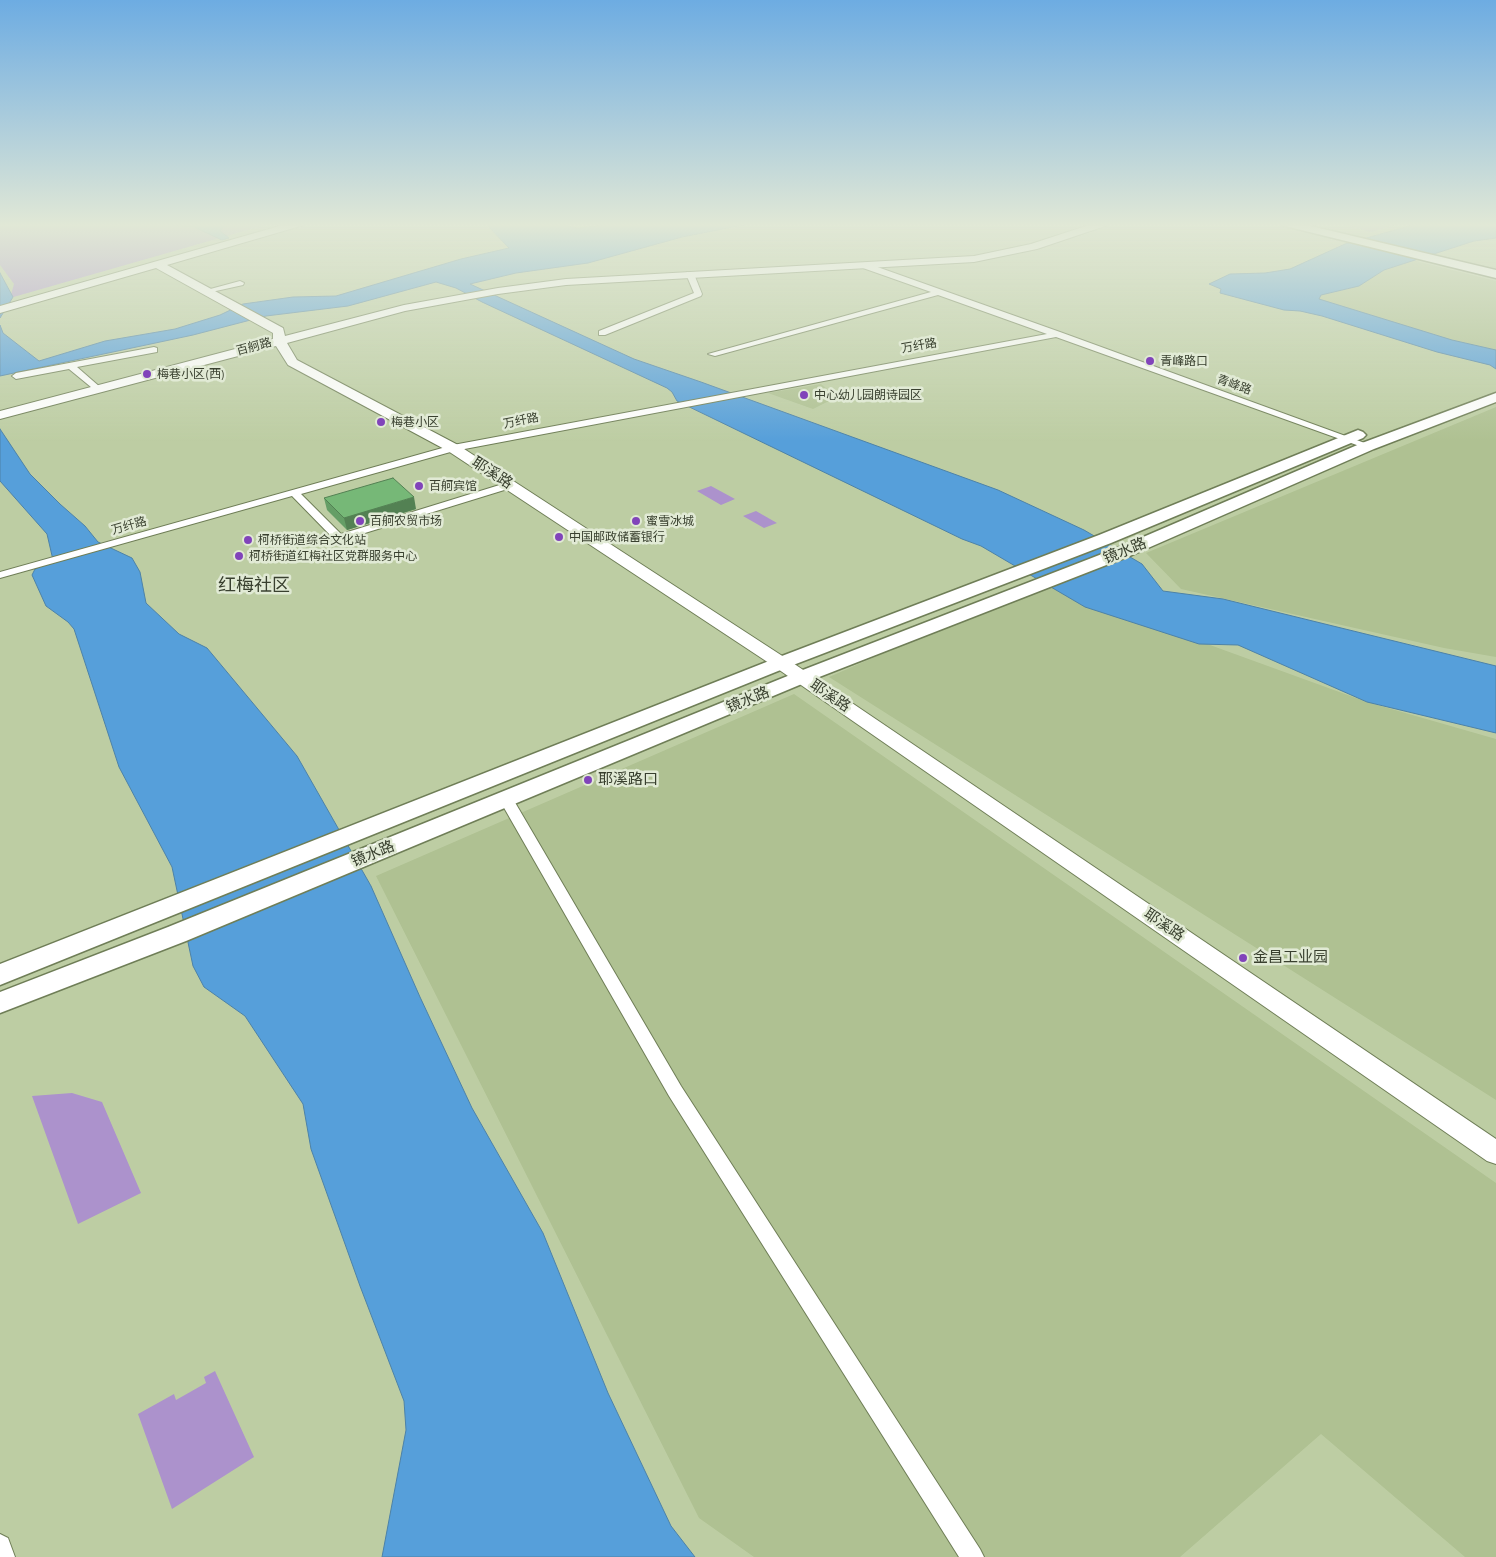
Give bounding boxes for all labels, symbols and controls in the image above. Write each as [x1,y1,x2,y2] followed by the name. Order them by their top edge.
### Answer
[235,335,273,359] street label: 百舸路
[900,336,938,356] street label: 万纤路
[1160,354,1208,368] place label: 青峰路口
[1144,355,1156,367] marker: 青峰路口
[157,367,225,381] place label: 梅巷小区(西)
[141,368,153,380] marker: 梅巷小区(西)
[1215,372,1253,398] street label: 青峰路
[814,388,922,402] place label: 中心幼儿园朗诗园区
[798,389,810,401] marker: 中心幼儿园朗诗园区
[502,410,540,432] street label: 万纤路
[391,415,439,429] place label: 梅巷小区
[375,416,387,428] marker: 梅巷小区
[468,453,516,493] street label: 耶溪路
[429,479,477,493] place label: 百舸宾馆
[413,480,425,492] marker: 百舸宾馆
[110,514,148,538] street label: 万纤路
[370,514,442,528] place label: 百舸农贸市场
[646,514,694,528] place label: 蜜雪冰城
[354,515,366,527] marker: 百舸农贸市场
[630,515,642,527] marker: 蜜雪冰城
[569,530,665,544] place label: 中国邮政储蓄银行
[553,531,565,543] marker: 中国邮政储蓄银行
[258,533,366,547] place label: 柯桥街道综合文化站
[242,534,254,546] marker: 柯桥街道综合文化站
[1101,534,1149,568] street label: 镜水路
[249,549,417,563] place label: 柯桥街道红梅社区党群服务中心
[233,550,245,562] marker: 柯桥街道红梅社区党群服务中心
[218,575,290,597] district label: 红梅社区
[806,676,854,716] street label: 耶溪路
[724,683,772,717] street label: 镜水路
[598,771,658,789] place label: 耶溪路口
[582,774,594,786] marker: 耶溪路口
[349,837,397,871] street label: 镜水路
[1140,905,1188,945] street label: 耶溪路
[1253,949,1328,967] place label: 金昌工业园
[1237,952,1249,964] marker: 金昌工业园

